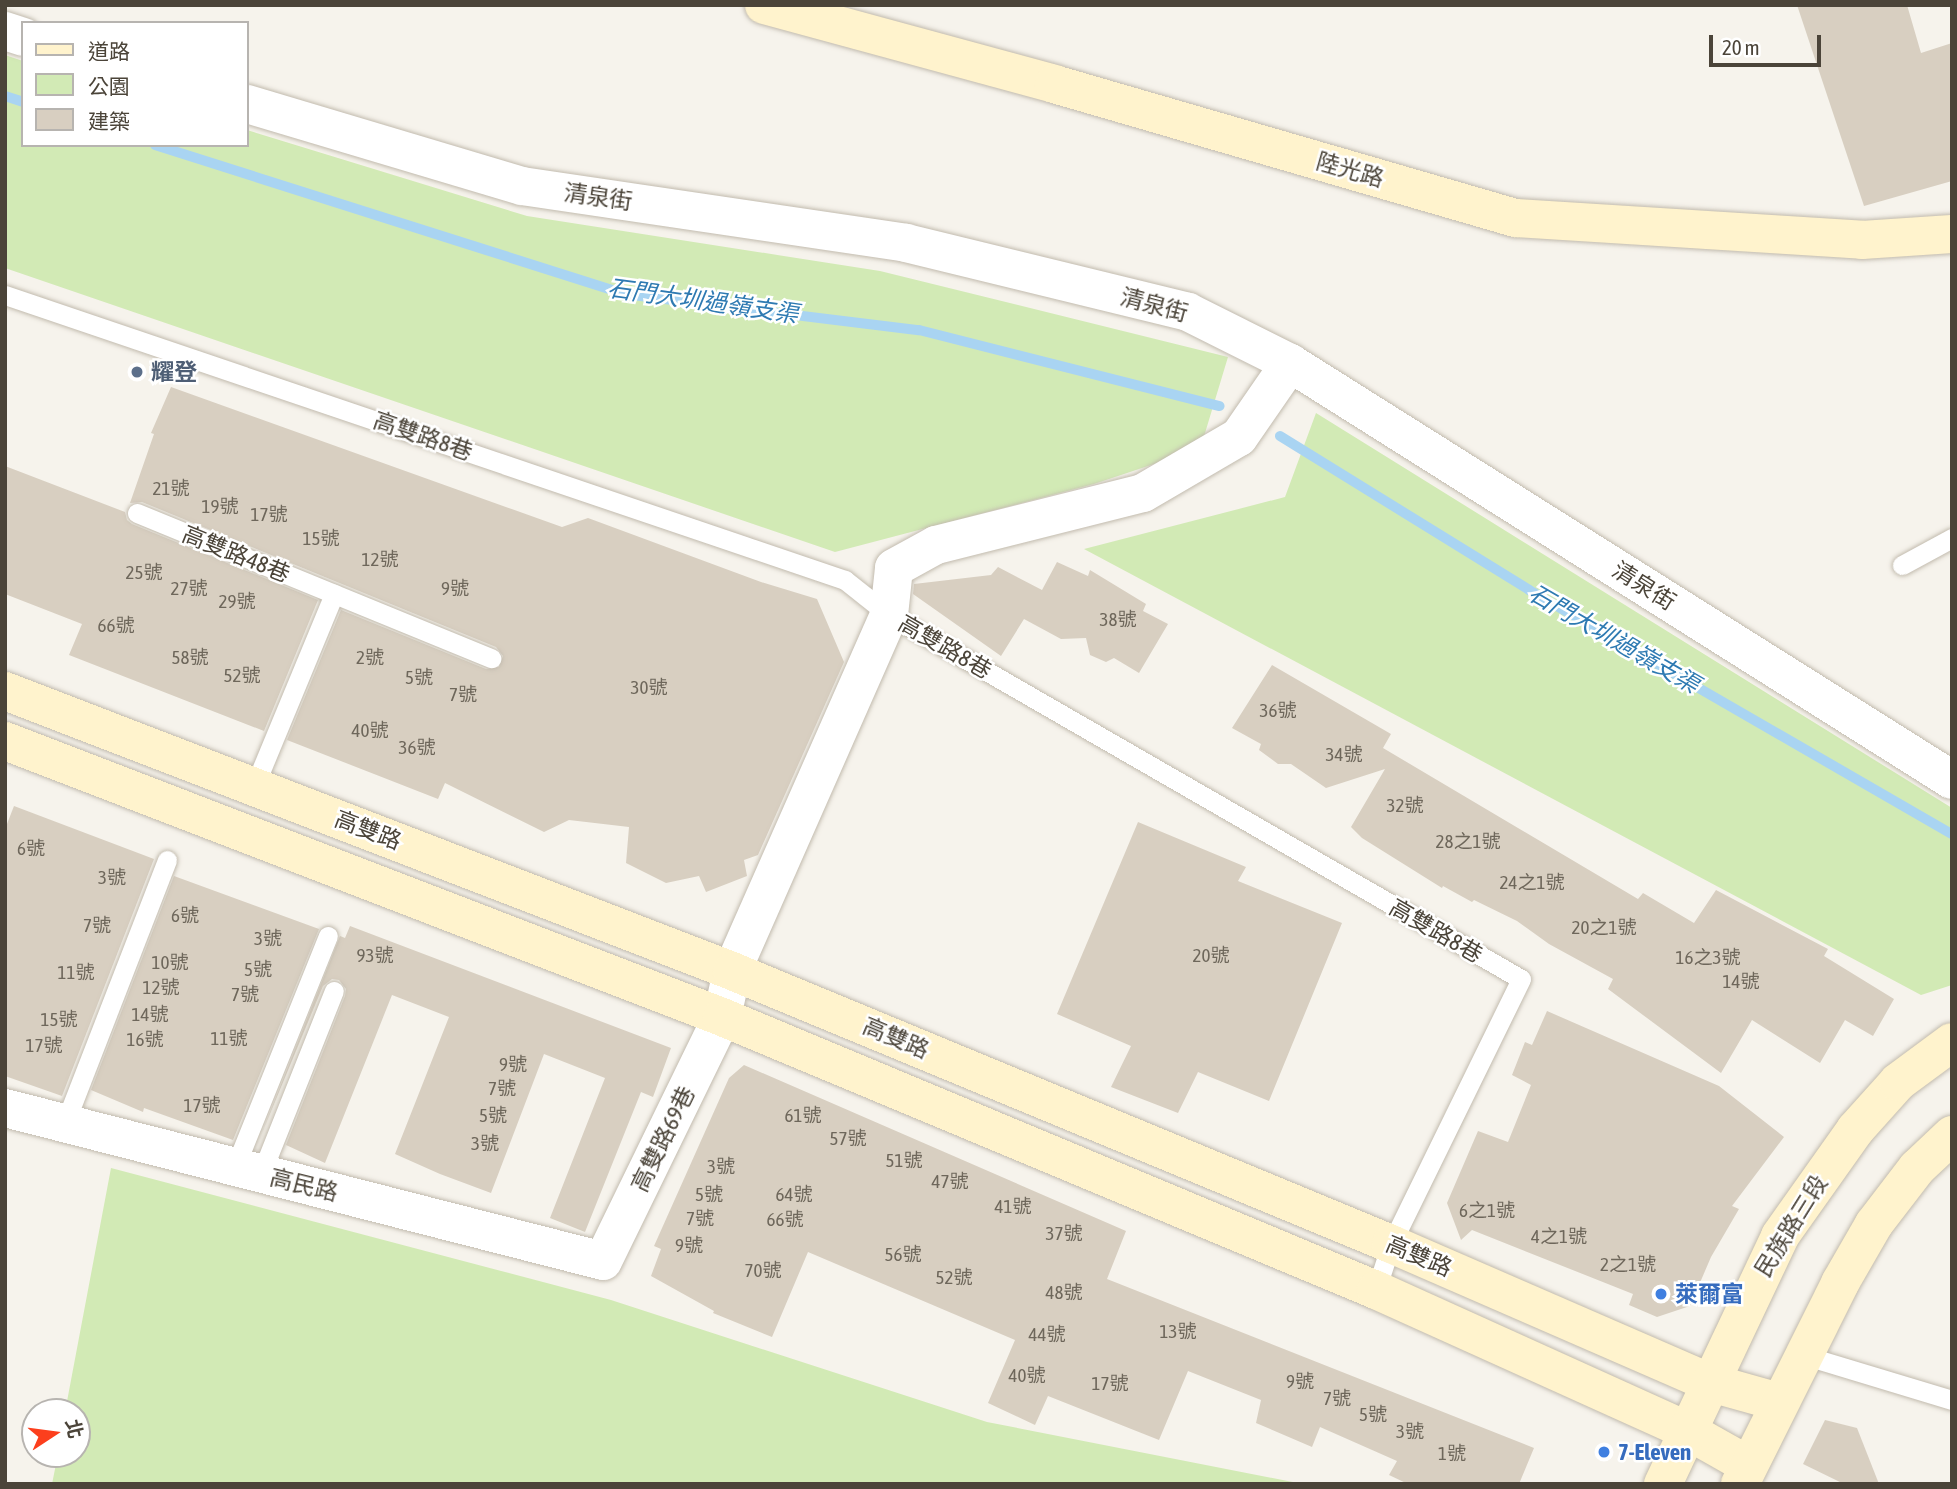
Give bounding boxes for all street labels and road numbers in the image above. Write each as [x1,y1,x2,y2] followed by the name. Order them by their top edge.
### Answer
[1313,147,1387,193] street label: 陸光路
[562,179,634,215] street label: 清泉街
[1117,283,1191,327] street label: 清泉街
[370,406,476,466] street label: 高雙路8巷
[178,520,294,588] street label: 高雙路48巷
[1607,556,1681,616] street label: 清泉街
[894,609,996,685] street label: 高雙路8巷
[331,805,405,855] street label: 高雙路
[1385,893,1487,969] street label: 高雙路8巷
[859,1012,933,1064] street label: 高雙路
[626,1082,700,1196] street label: 高雙路69巷
[267,1163,341,1207] street label: 高民路
[1749,1170,1833,1282] street label: 民族路三段
[1382,1230,1456,1282] street label: 高雙路

